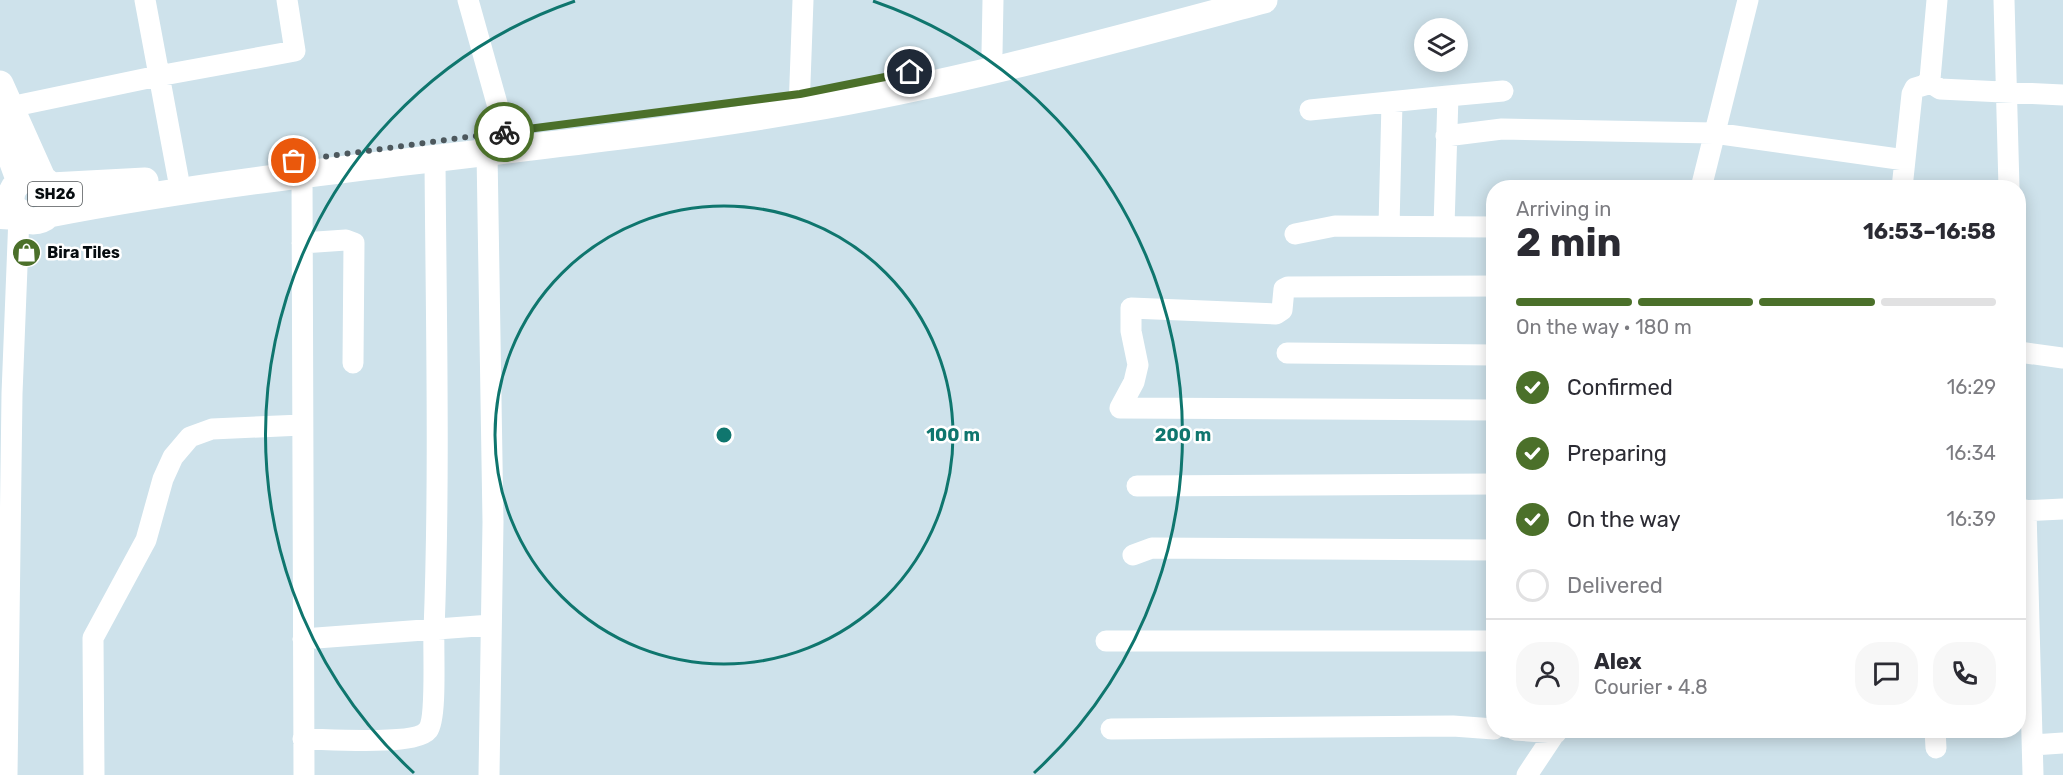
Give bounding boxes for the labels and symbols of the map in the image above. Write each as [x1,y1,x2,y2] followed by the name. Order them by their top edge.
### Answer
[884,46,935,97] pin
[474,102,534,162] courier
[268,135,319,186] pin
[28,182,82,206] road number: SH26
[10,236,42,268] shop icon: Bira Tiles
[47,243,120,262] place label: Bira Tiles
[926,424,980,446] text: 100 m
[1155,424,1211,446] text: 200 m
[714,425,734,445] centre of rings

